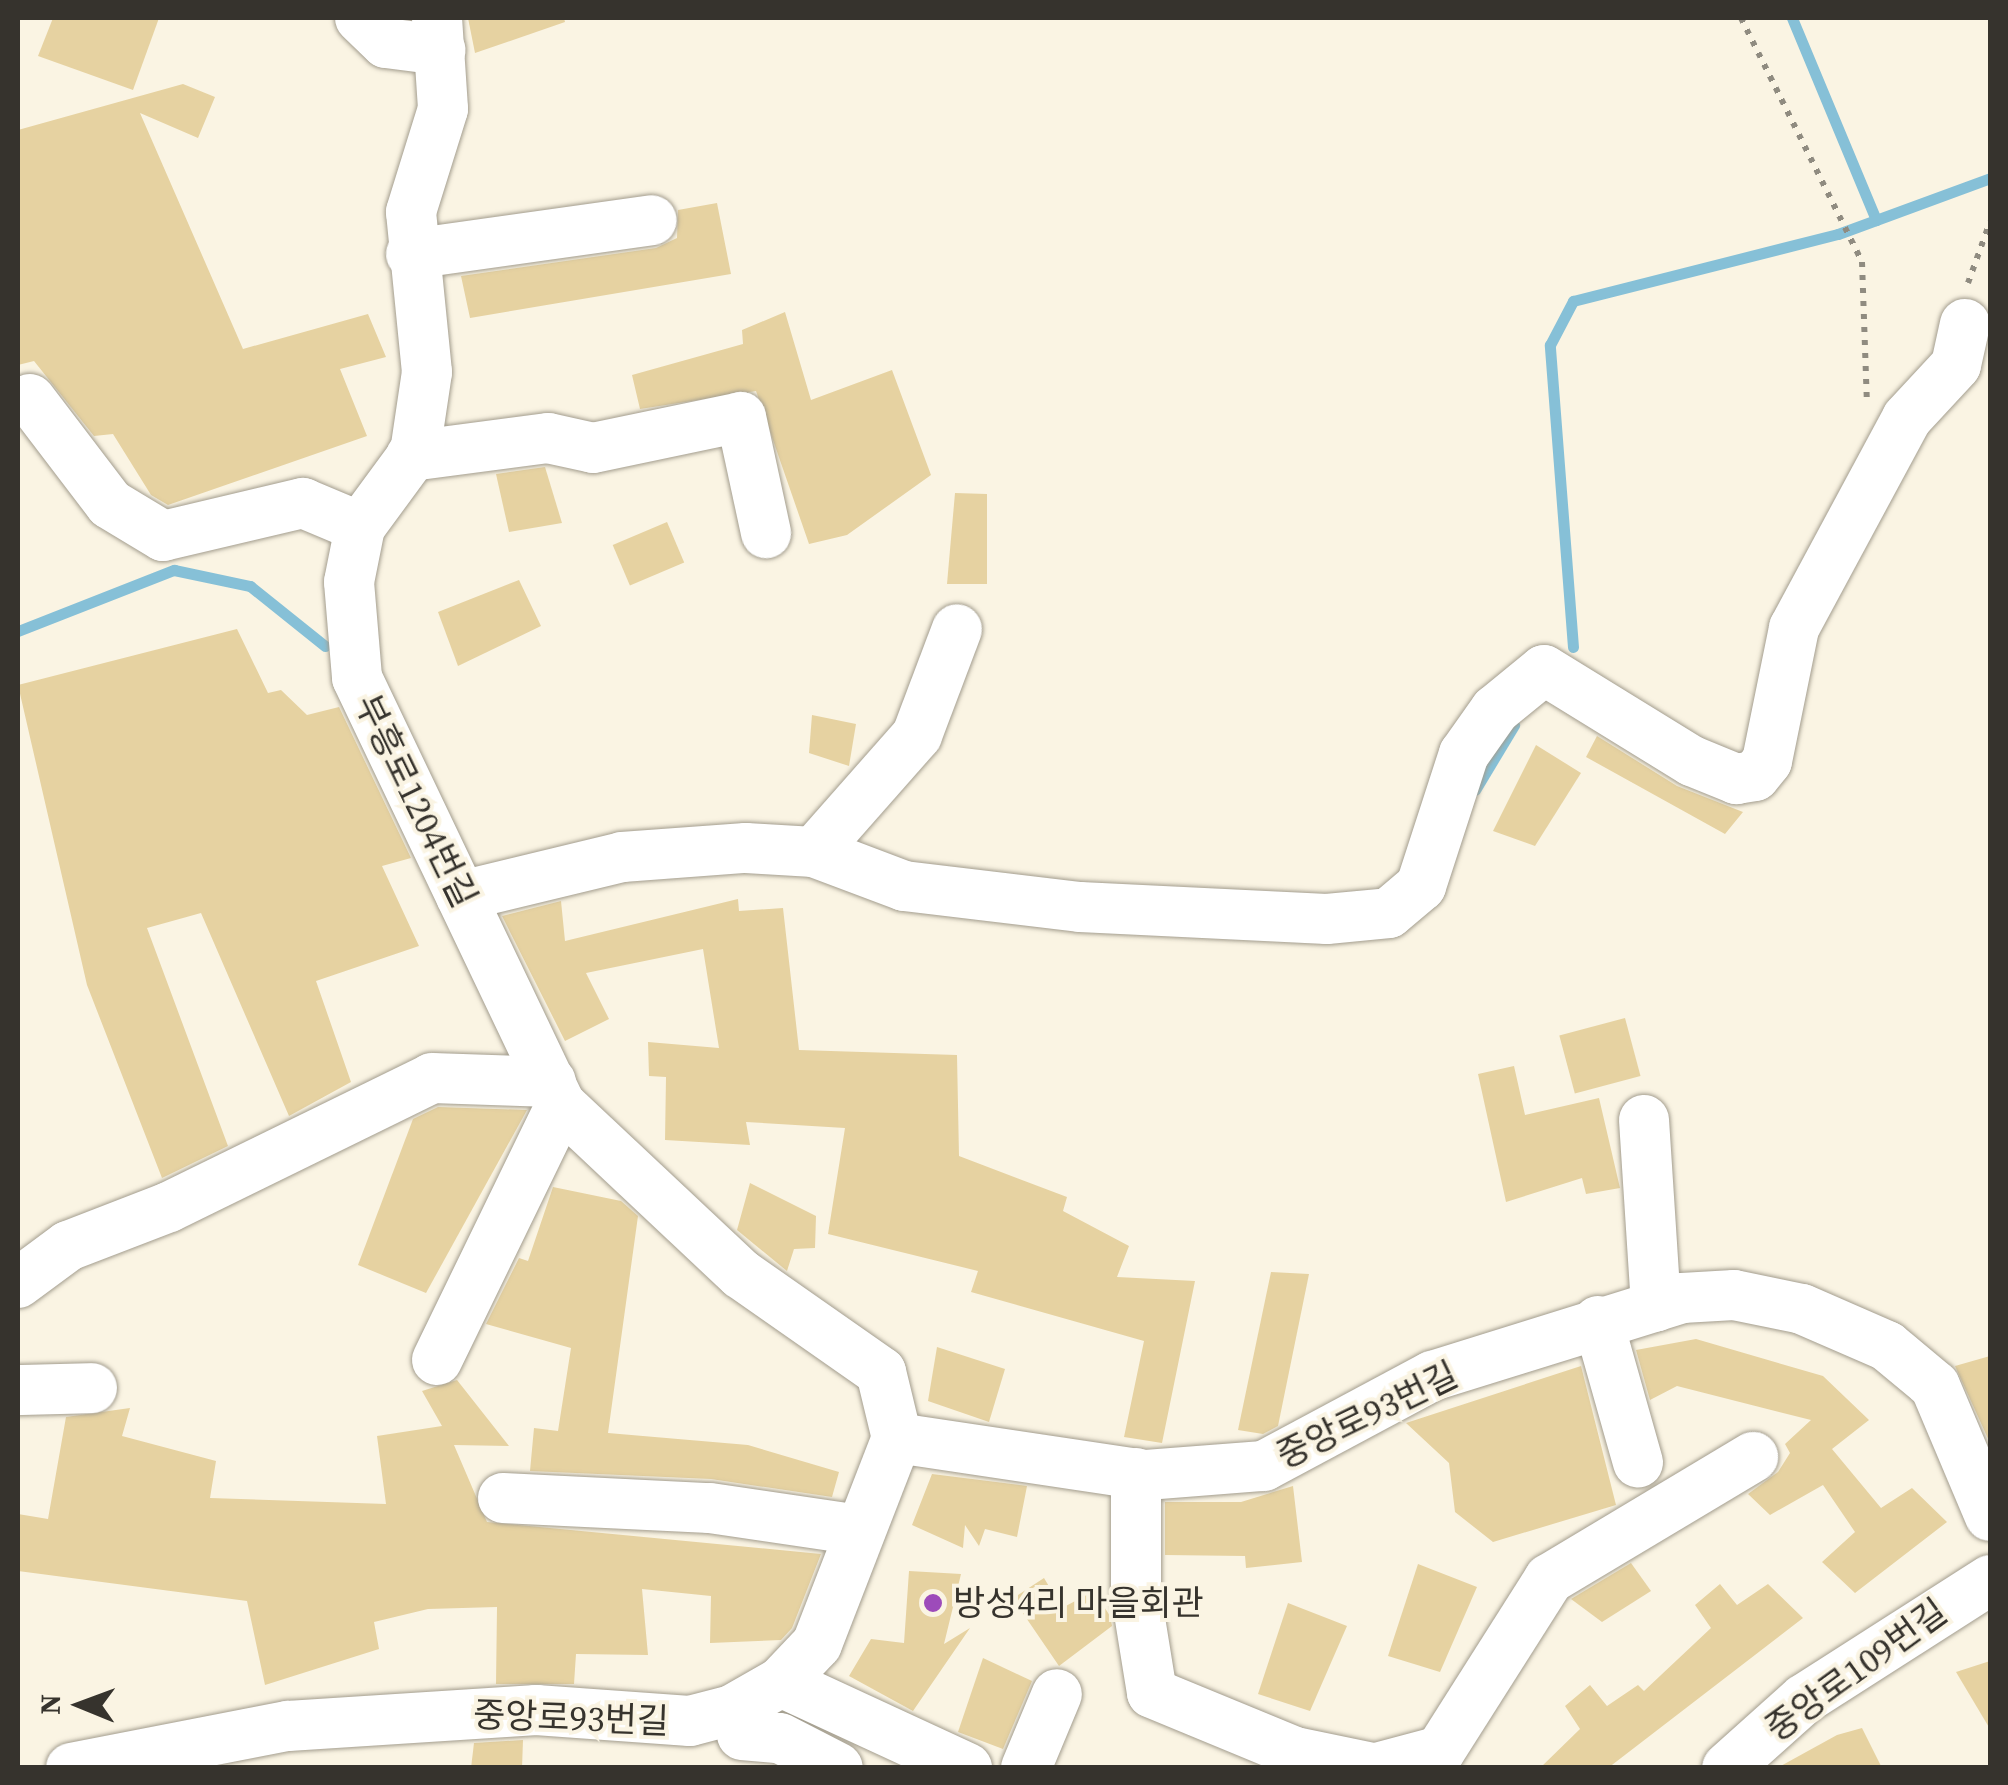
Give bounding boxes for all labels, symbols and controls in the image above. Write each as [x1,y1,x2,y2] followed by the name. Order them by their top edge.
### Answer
[346,688,486,914] street label: 부흥로1204번길
[1270,1353,1464,1477] street label: 중앙로93번길
[953,1582,1204,1624] place label: 방성4리 마을회관
[1757,1590,1955,1750] street label: 중앙로109번길
[922,1592,944,1614] marker: 방성4리 마을회관
[30,1655,130,1755] north arrow
[31,1694,69,1715] text: N
[472,1694,670,1742] street label: 중앙로93번길

